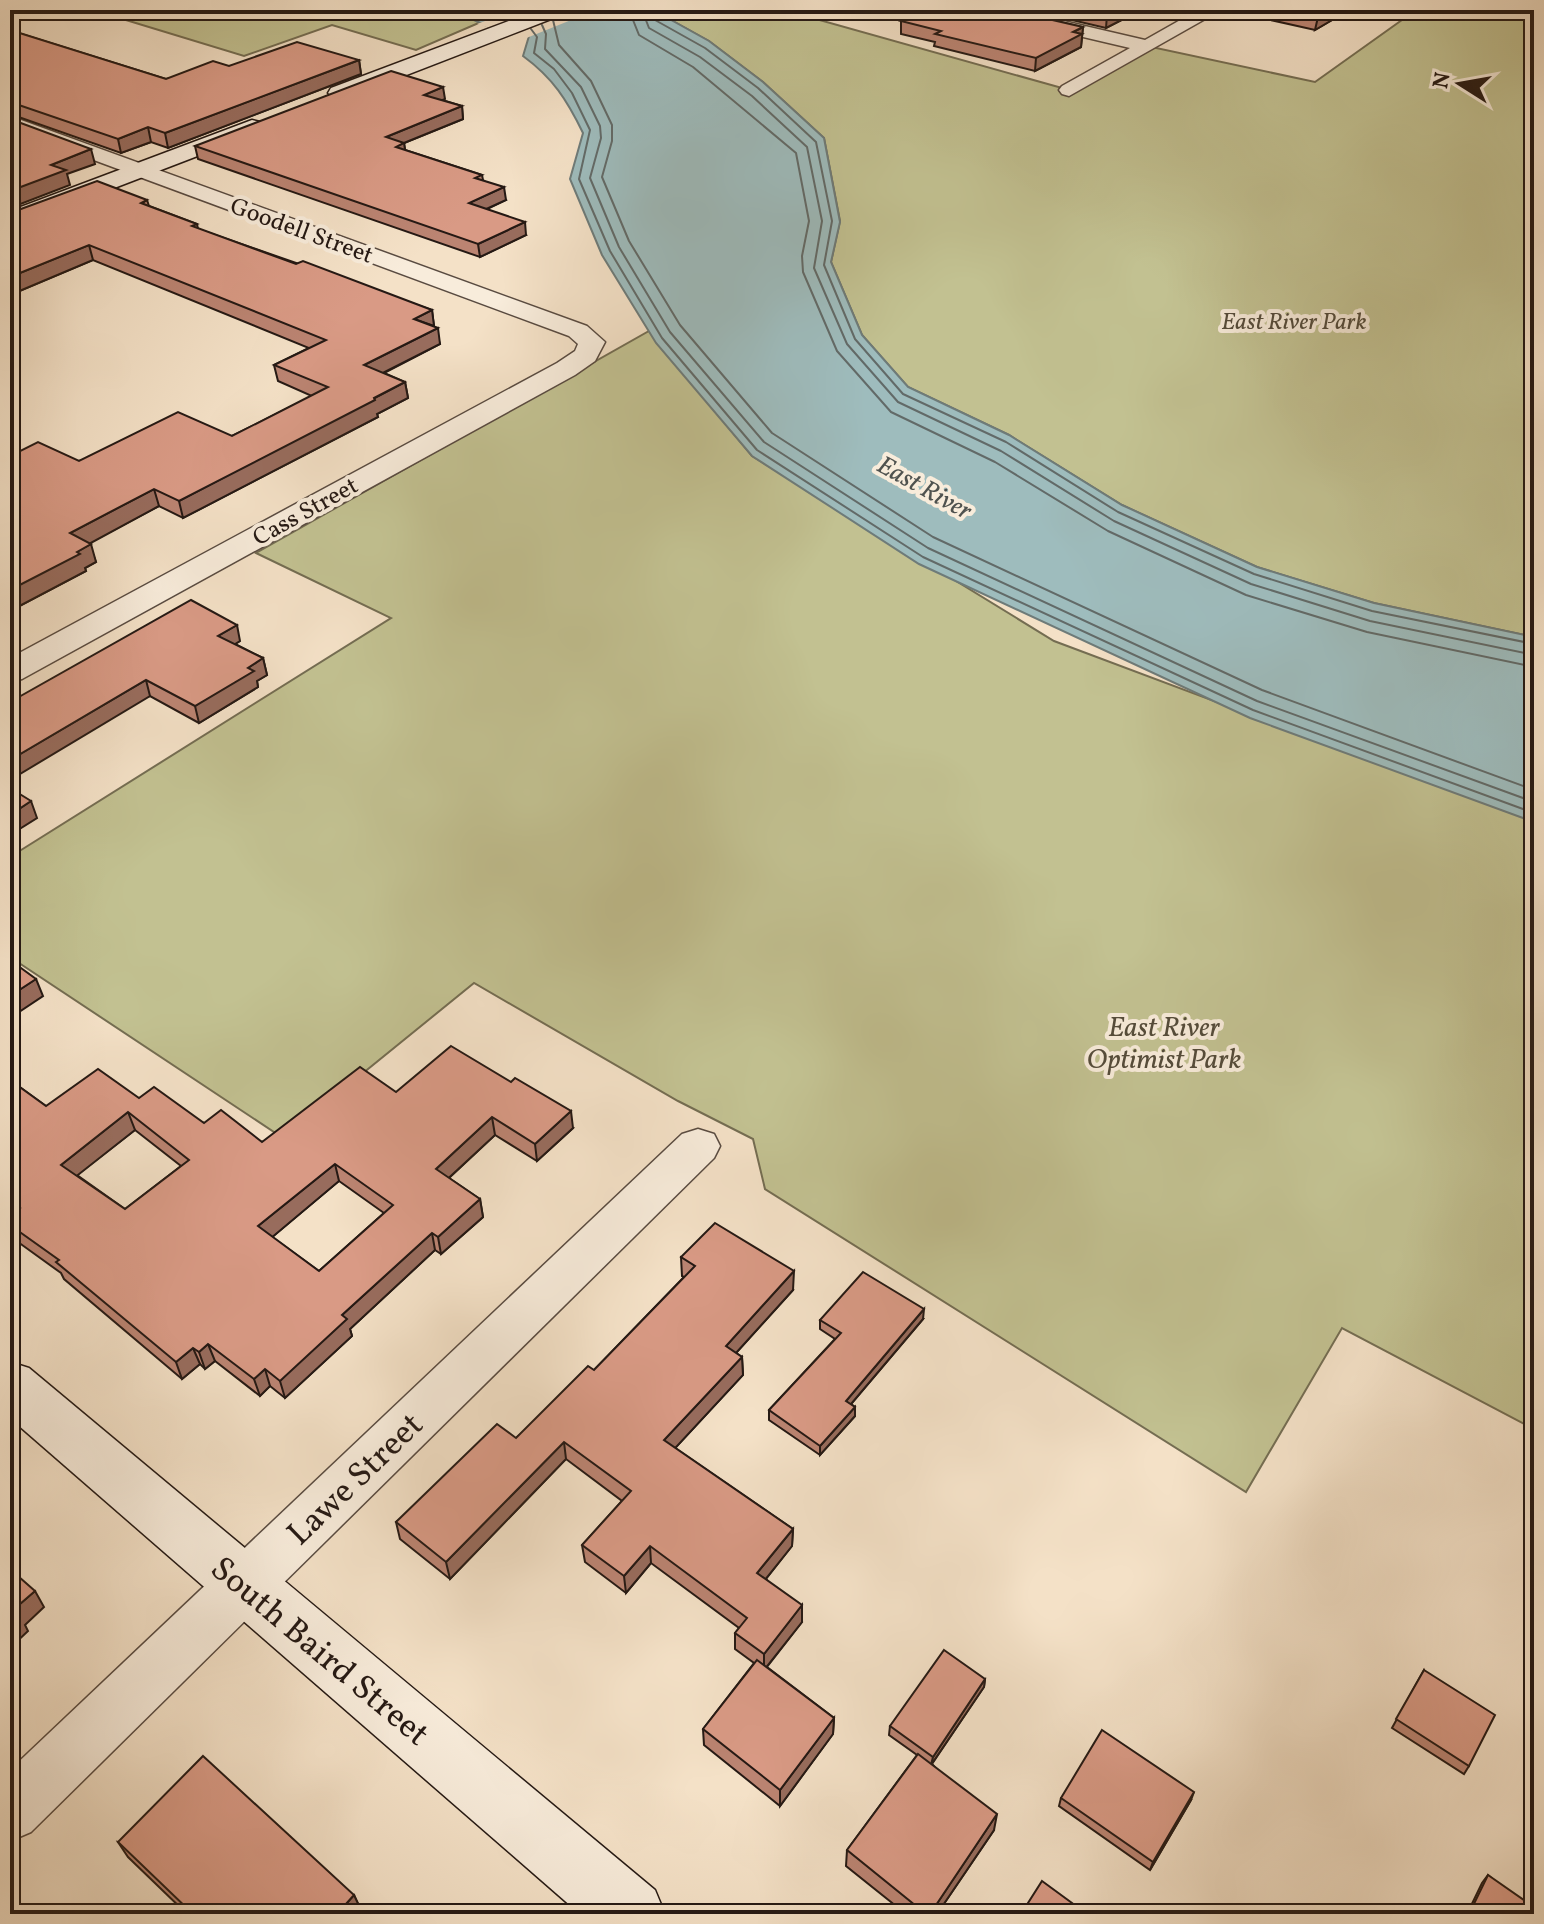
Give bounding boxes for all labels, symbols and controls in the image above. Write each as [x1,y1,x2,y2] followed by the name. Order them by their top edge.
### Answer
[1420,44,1500,124] north arrow
[1426,70,1460,91] text: N
[225,190,378,274] street label: Goodell Street
[1221,306,1367,340] park label: East River Park
[870,448,978,530] water label: East River
[247,470,365,556] street label: Cass Street
[1086,1009,1242,1080] park label: East River Optimist Park
[278,1404,435,1557] street label: Lawe Street
[199,1547,438,1758] street label: South Baird Street

